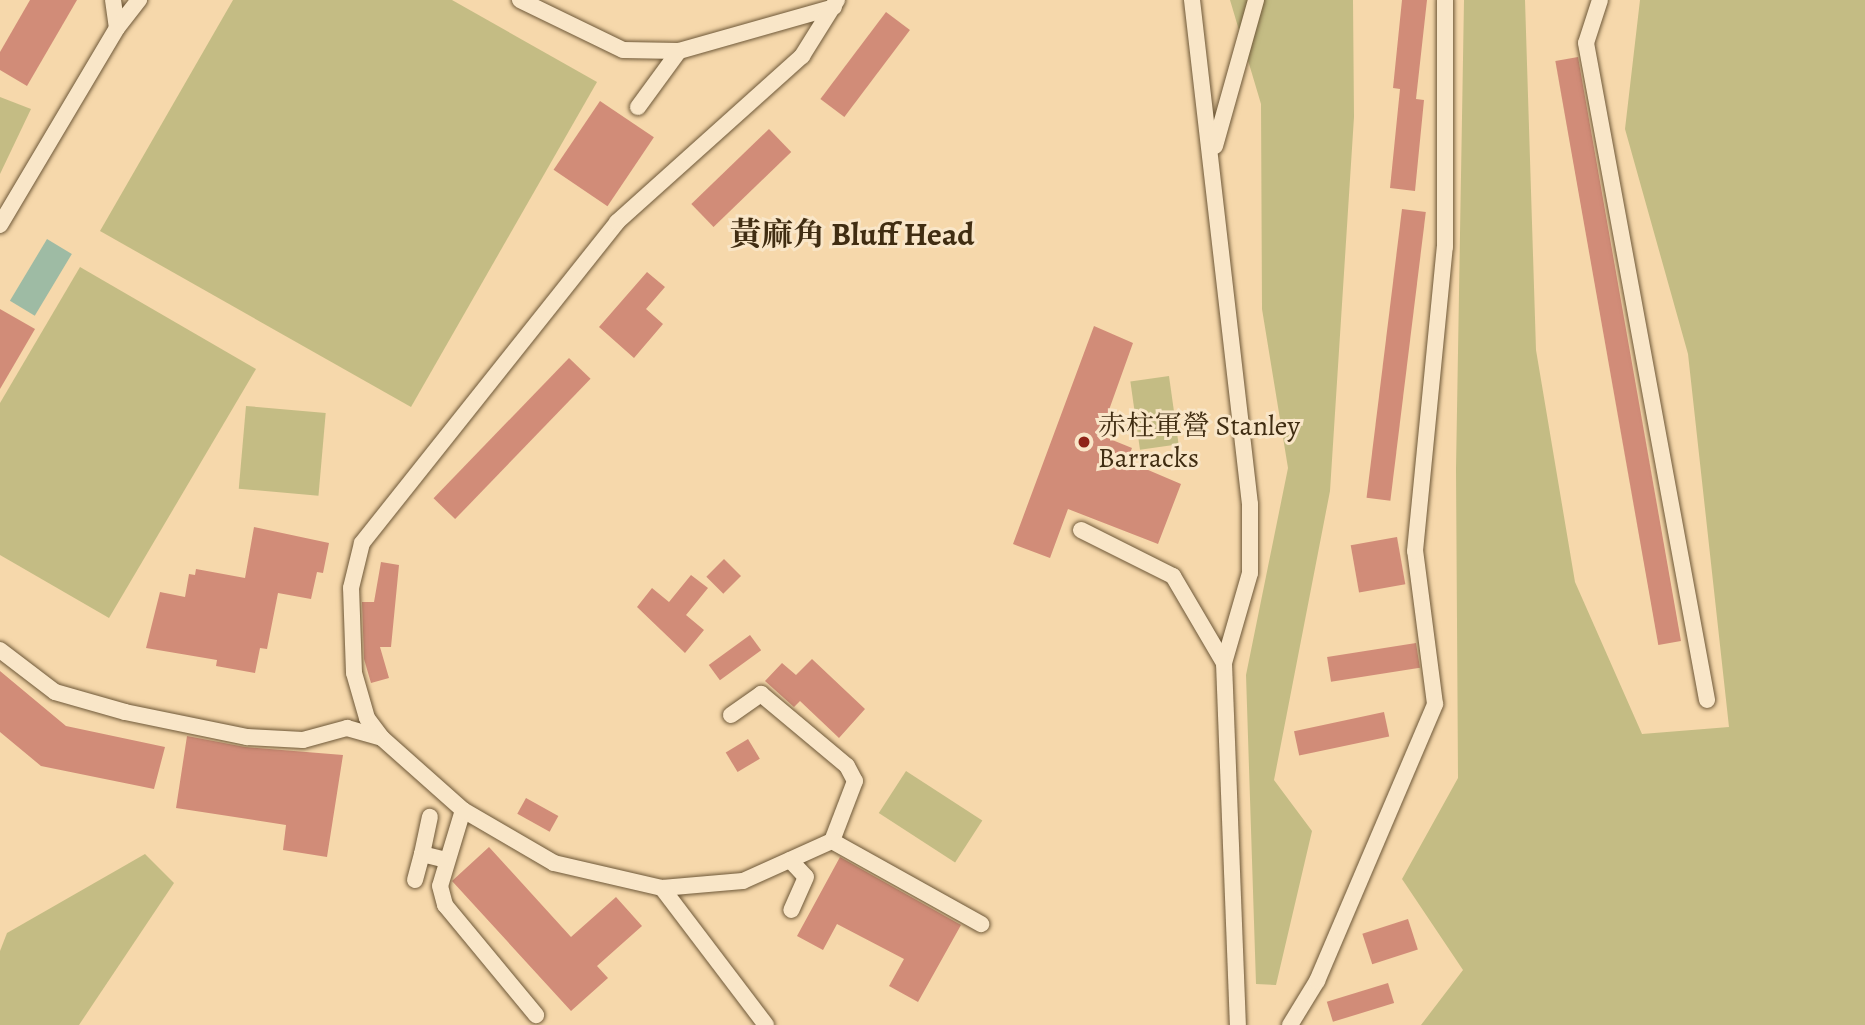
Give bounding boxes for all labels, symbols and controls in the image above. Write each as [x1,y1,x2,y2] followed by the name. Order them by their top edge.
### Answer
[729,215,975,253] district label: 黃麻角 Bluff Head
[1098,409,1300,475] place label: 赤柱軍營 Stanley Barracks
[1076,434,1092,450] marker: 赤柱軍營 Stanley Barracks

